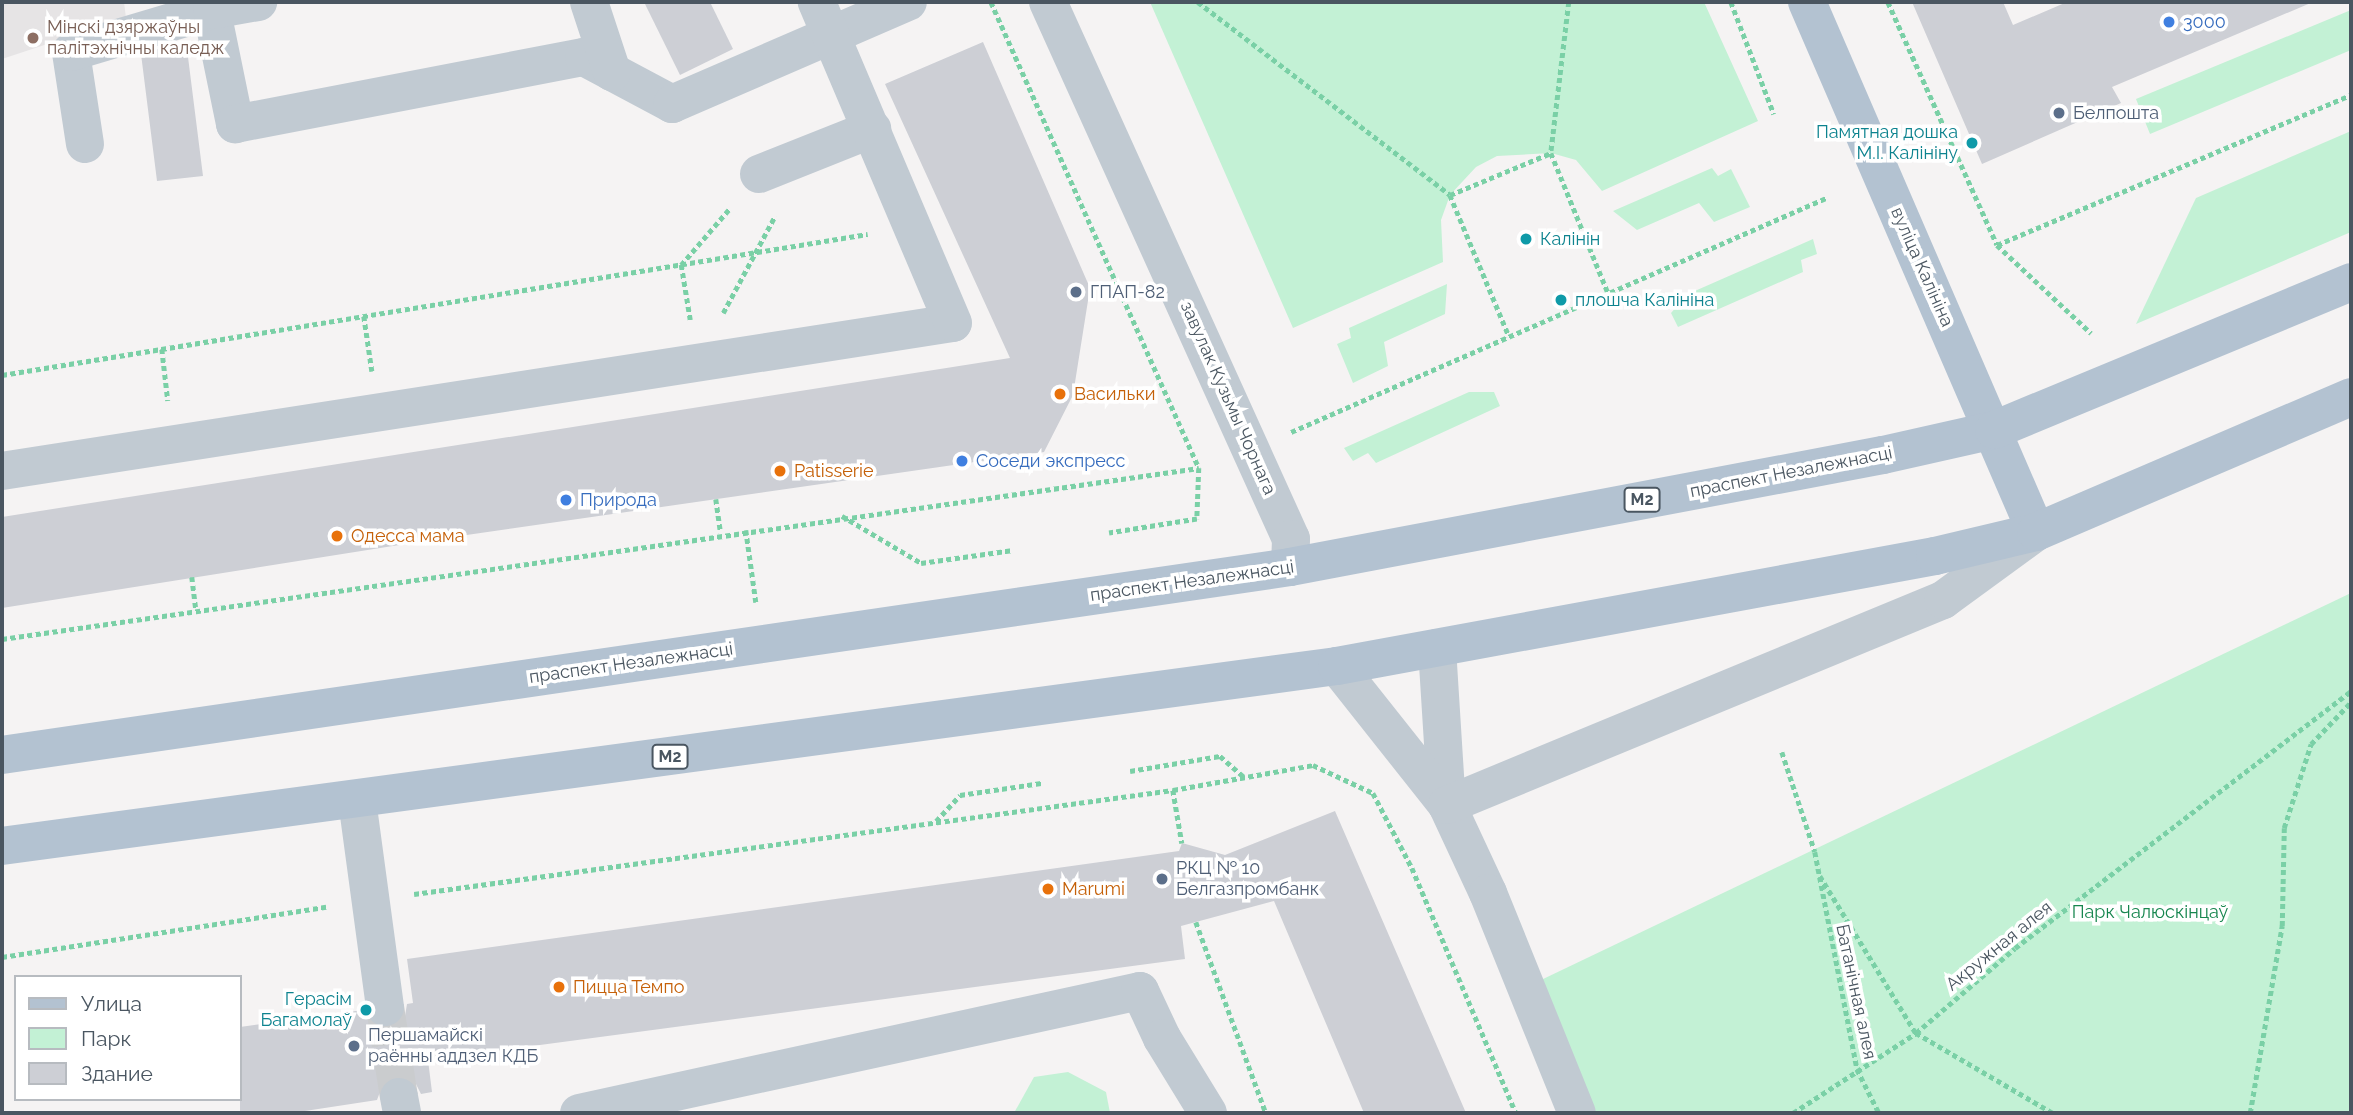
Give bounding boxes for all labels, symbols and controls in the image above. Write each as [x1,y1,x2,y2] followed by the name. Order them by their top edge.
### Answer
[2183,11,2226,33] place label: 3000
[2161,14,2177,30] marker: 3000
[47,17,224,60] place label: Мінскі дзяржаўны палітэхнічны каледж
[25,30,41,46] marker: Мінскі дзяржаўны палітэхнічны каледж
[2073,102,2159,124] place label: Белпошта
[2051,105,2067,121] marker: Белпошта
[1816,122,1958,164] place label: Памятная дошка М.І. Калініну
[1964,135,1980,151] marker: Памятная дошка М.І. Калініну
[1886,204,1958,330] street label: вуліца Калініна
[1540,228,1600,250] place label: Калінін
[1518,231,1534,247] marker: Калінін
[1090,281,1165,303] place label: ГПАП-82
[1068,284,1084,300] marker: ГПАП-82
[1575,289,1714,311] place label: плошча Калініна
[1553,292,1569,308] marker: плошча Калініна
[1176,298,1280,498] street label: завулак Кузьмы Чорнага
[1074,383,1155,405] place label: Васильки
[1052,386,1068,402] marker: Васильки
[1688,442,1894,502] street label: праспект Незалежнасці
[976,450,1125,472] place label: Соседи экспресс
[954,453,970,469] marker: Соседи экспресс
[794,460,874,482] place label: Patisserie
[772,463,788,479] marker: Patisserie
[1623,488,1661,512] road number: М2
[580,489,657,511] place label: Природа
[558,492,574,508] marker: Природа
[351,525,464,547] place label: Одесса мама
[329,528,345,544] marker: Одесса мама
[1089,556,1295,606] street label: праспект Незалежнасці
[528,638,734,688] street label: праспект Незалежнасці
[651,744,689,770] road number: М2
[1176,858,1319,900] place label: РКЦ № 10 Белгазпромбанк
[1154,871,1170,887] marker: РКЦ № 10 Белгазпромбанк
[1062,878,1125,900] place label: Marumi
[1040,881,1056,897] marker: Marumi
[1942,897,2056,995] street label: Акружная алея
[2072,901,2228,923] park label: Парк Чалюскінцаў
[1831,922,1881,1062] street label: Батанічная алея
[14,975,242,1101] legend
[573,976,685,998] place label: Пицца Темпо
[551,979,567,995] marker: Пицца Темпо
[261,989,352,1032] place label: Герасім Багамолаў
[81,991,142,1016] text: Улица
[358,1002,374,1018] marker: Герасім Багамолаў
[368,1025,538,1068] place label: Першамайскі раённы аддзел КДБ
[81,1026,131,1051] text: Парк
[346,1038,362,1054] marker: Першамайскі раённы аддзел КДБ
[81,1061,153,1086] text: Здание

